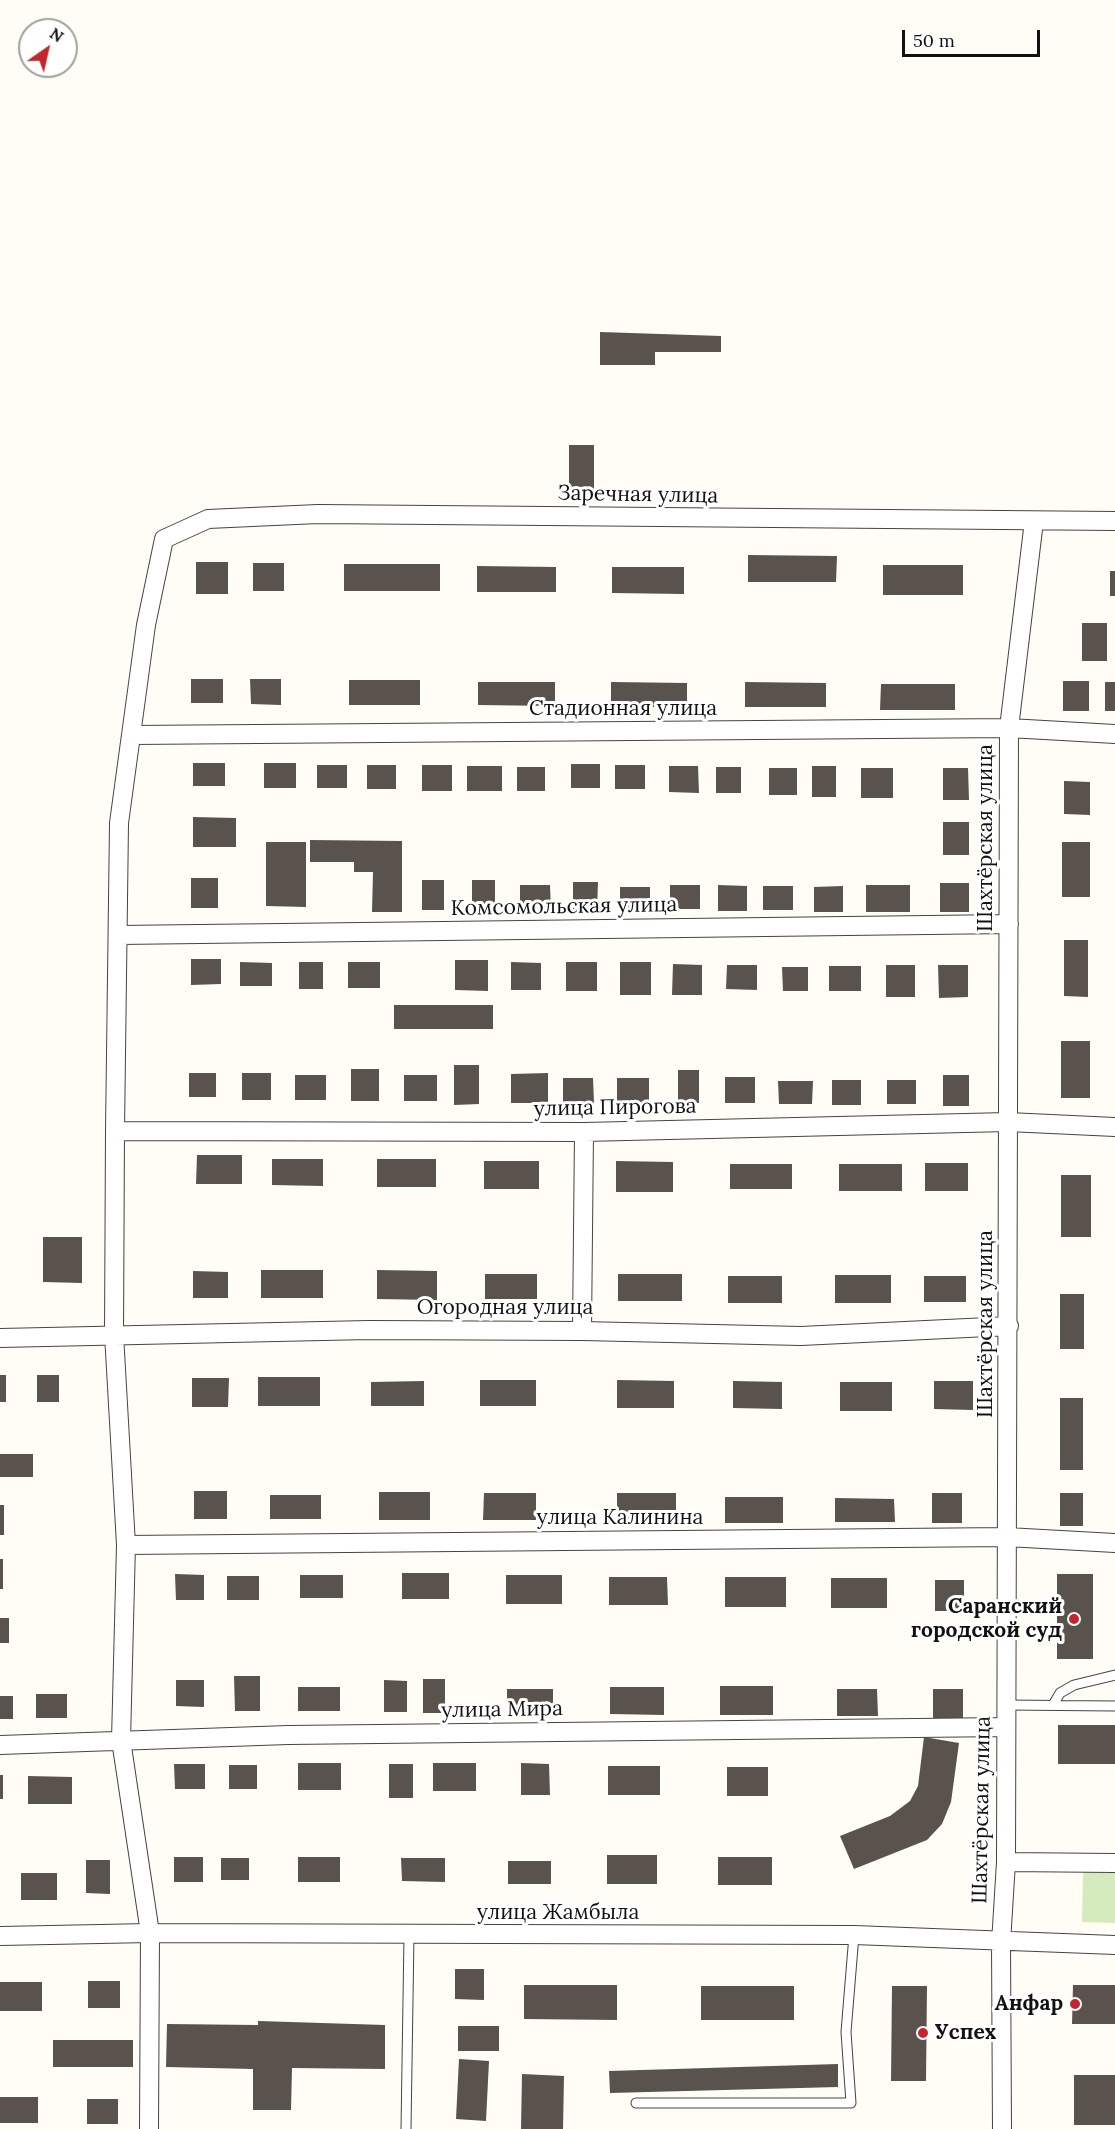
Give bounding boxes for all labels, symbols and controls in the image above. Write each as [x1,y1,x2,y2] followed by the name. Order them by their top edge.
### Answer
[18,18,78,78] north arrow
[905,18,1043,56] scale bar
[46,23,68,46] text: N
[913,29,955,52] text: 50 m
[557,481,719,509] street label: Заречная улица
[529,696,717,722] street label: Стадионная улица
[973,744,999,932] street label: Шахтёрская улица
[450,892,678,922] street label: Комсомольская улица
[533,1094,697,1122] street label: улица Пирогова
[973,1230,999,1418] street label: Шахтёрская улица
[417,1295,593,1321] street label: Огородная улица
[537,1505,703,1531] street label: улица Калинина
[911,1594,1062,1644] place label: Саранский городской суд
[1067,1612,1081,1626] marker: Саранский городской суд
[441,1696,563,1724] street label: улица Мира
[968,1716,996,1904] street label: Шахтёрская улица
[477,1900,639,1926] street label: улица Жамбыла
[995,1991,1063,2017] place label: Анфар
[1068,1997,1082,2011] marker: Анфар
[935,2020,996,2046] place label: Успех
[916,2026,930,2040] marker: Успех

